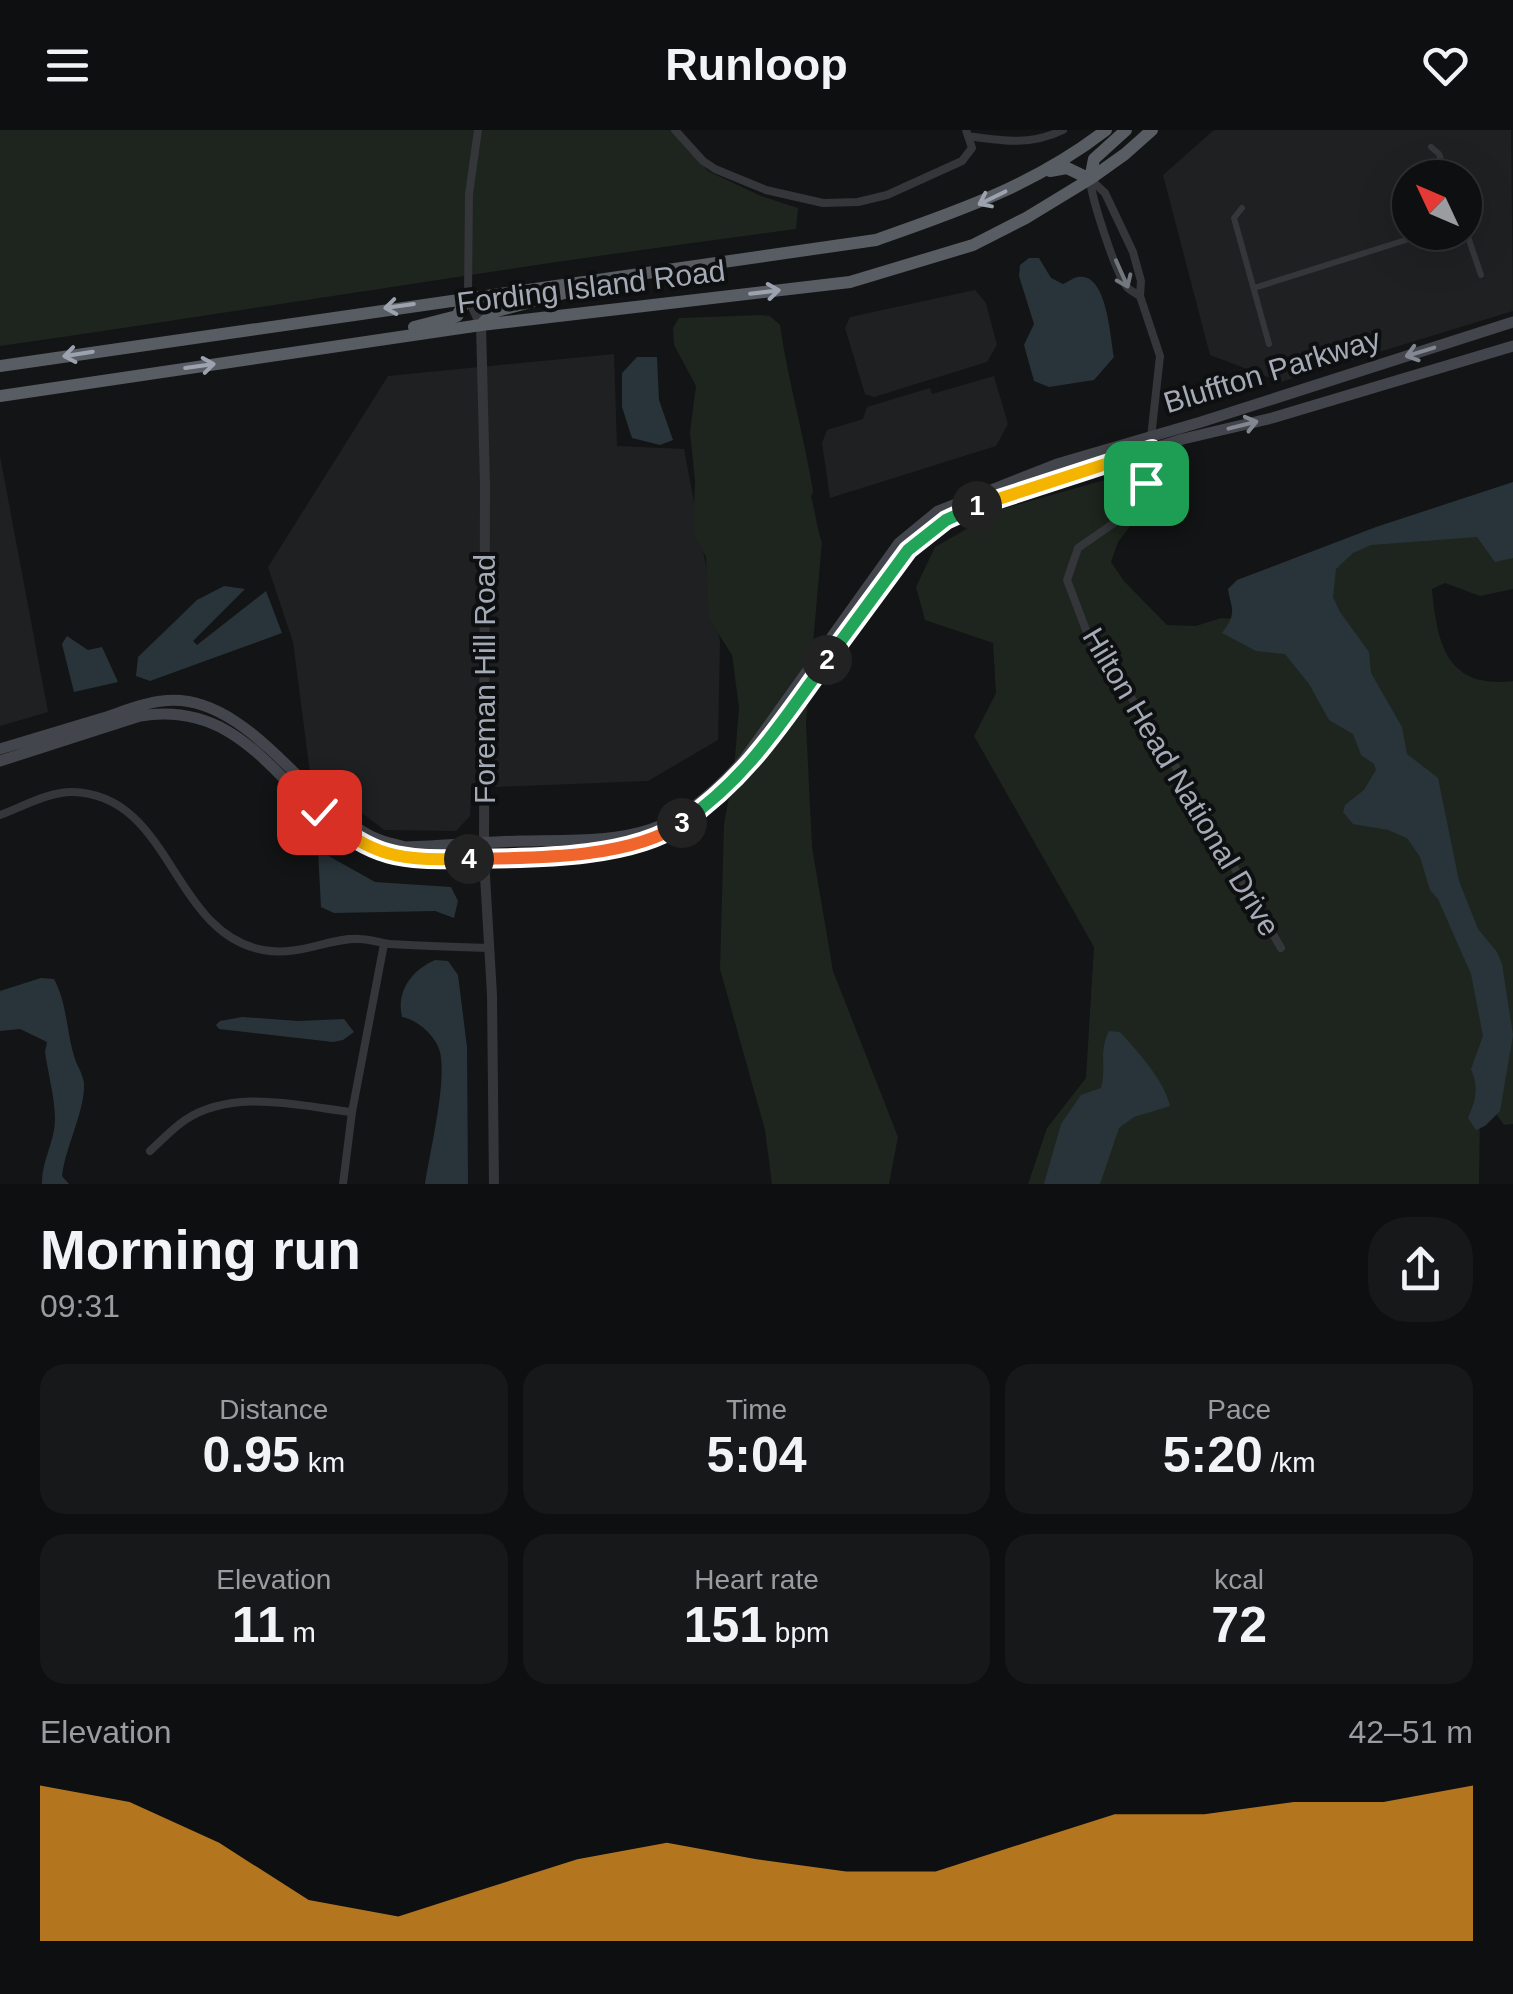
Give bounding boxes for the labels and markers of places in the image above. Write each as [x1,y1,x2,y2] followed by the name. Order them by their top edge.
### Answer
[1104,441,1189,526] pin
[952,481,1002,531] pin: 1
[802,635,852,685] pin: 2
[277,770,362,855] pin
[657,798,707,848] pin: 3
[444,834,494,884] pin: 4

